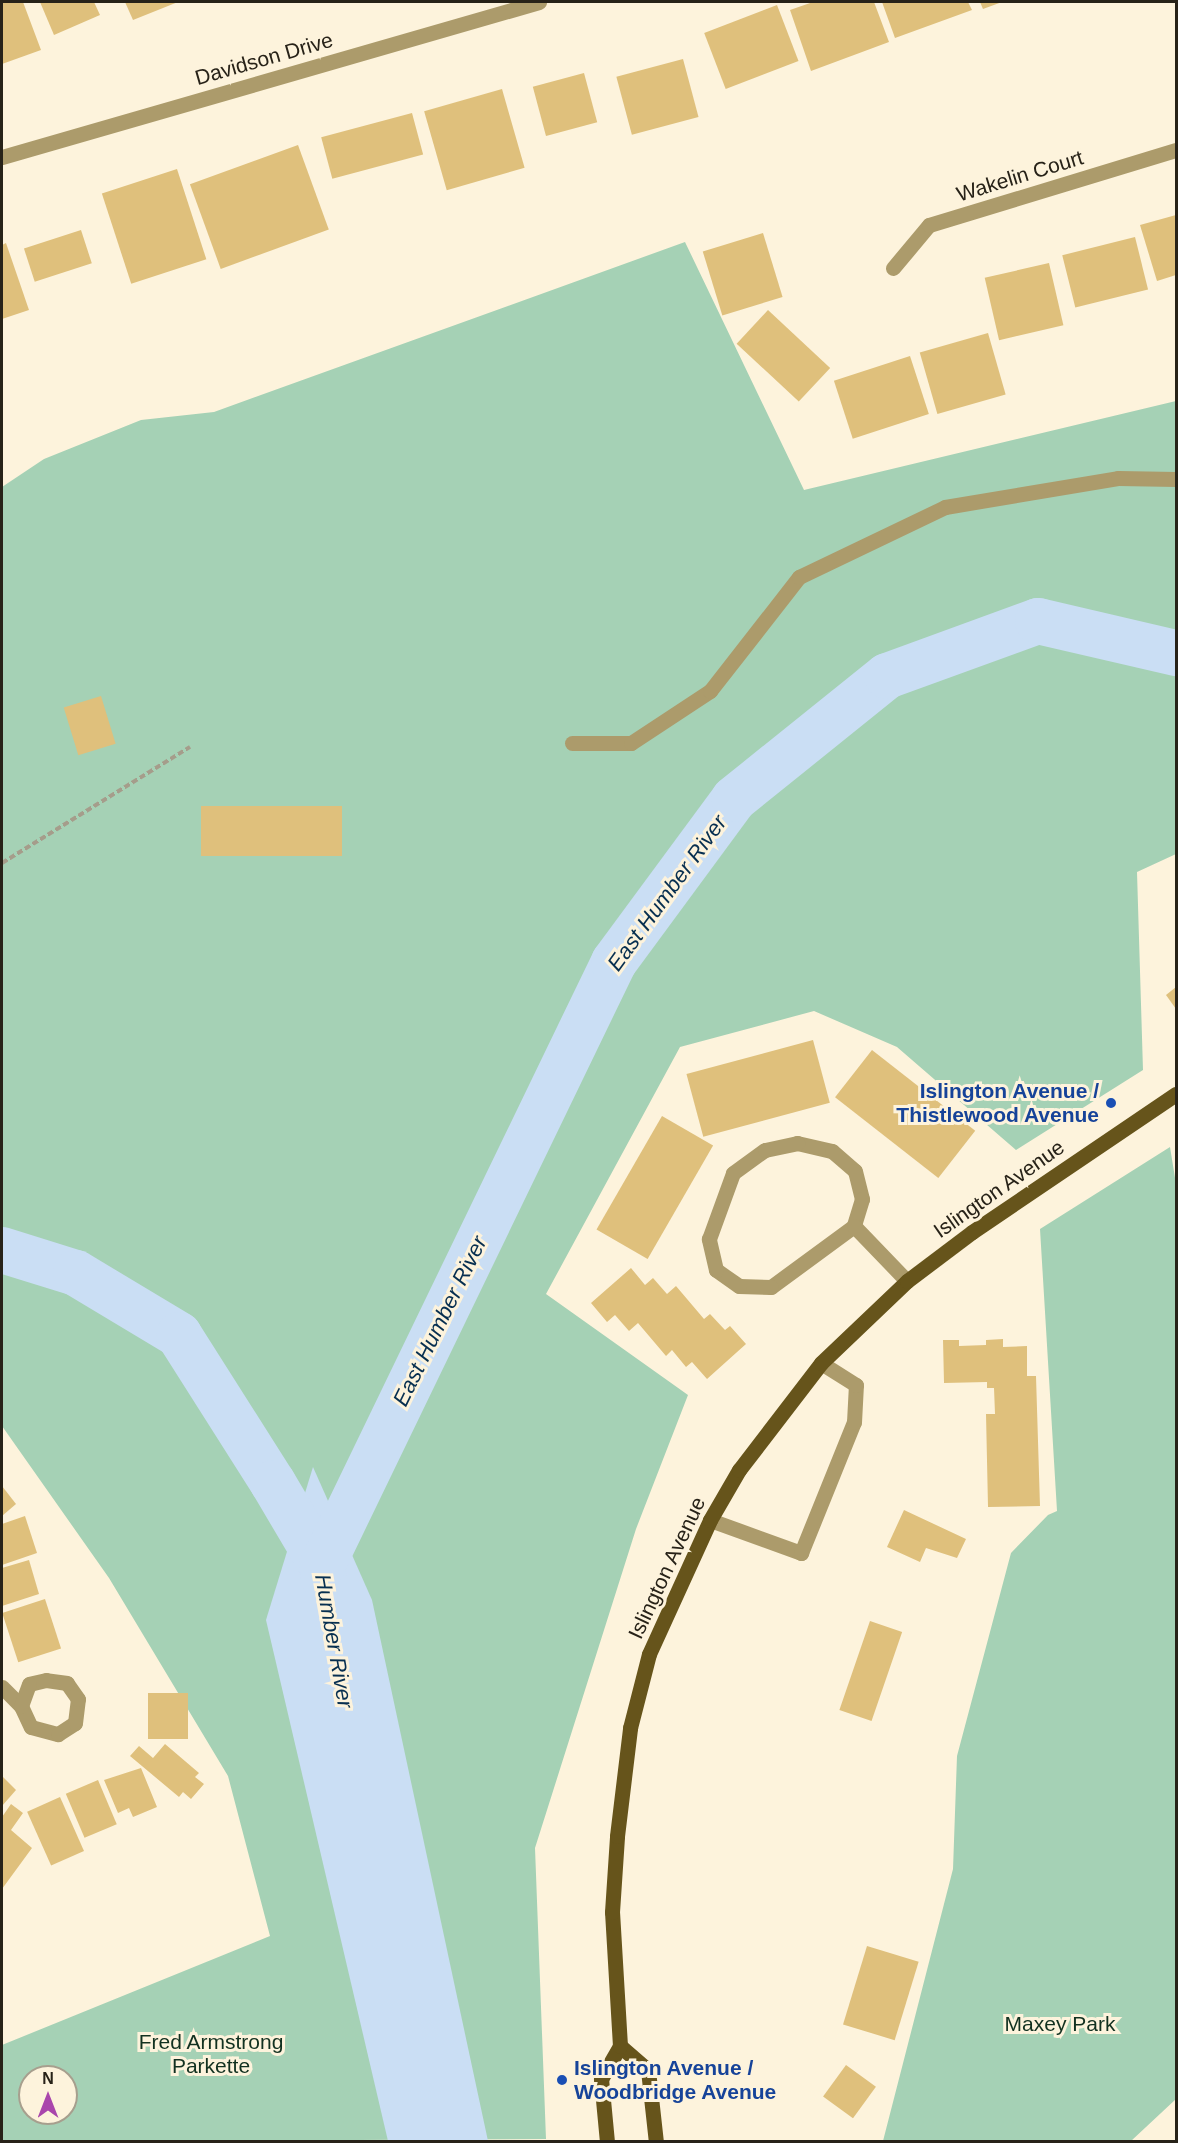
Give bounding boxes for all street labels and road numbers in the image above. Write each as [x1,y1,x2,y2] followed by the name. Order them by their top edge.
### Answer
[192,27,336,91] street label: Davidson Drive
[954,145,1086,207] street label: Wakelin Court
[928,1134,1070,1244] street label: Islington Avenue
[623,1492,711,1644] street label: Islington Avenue

